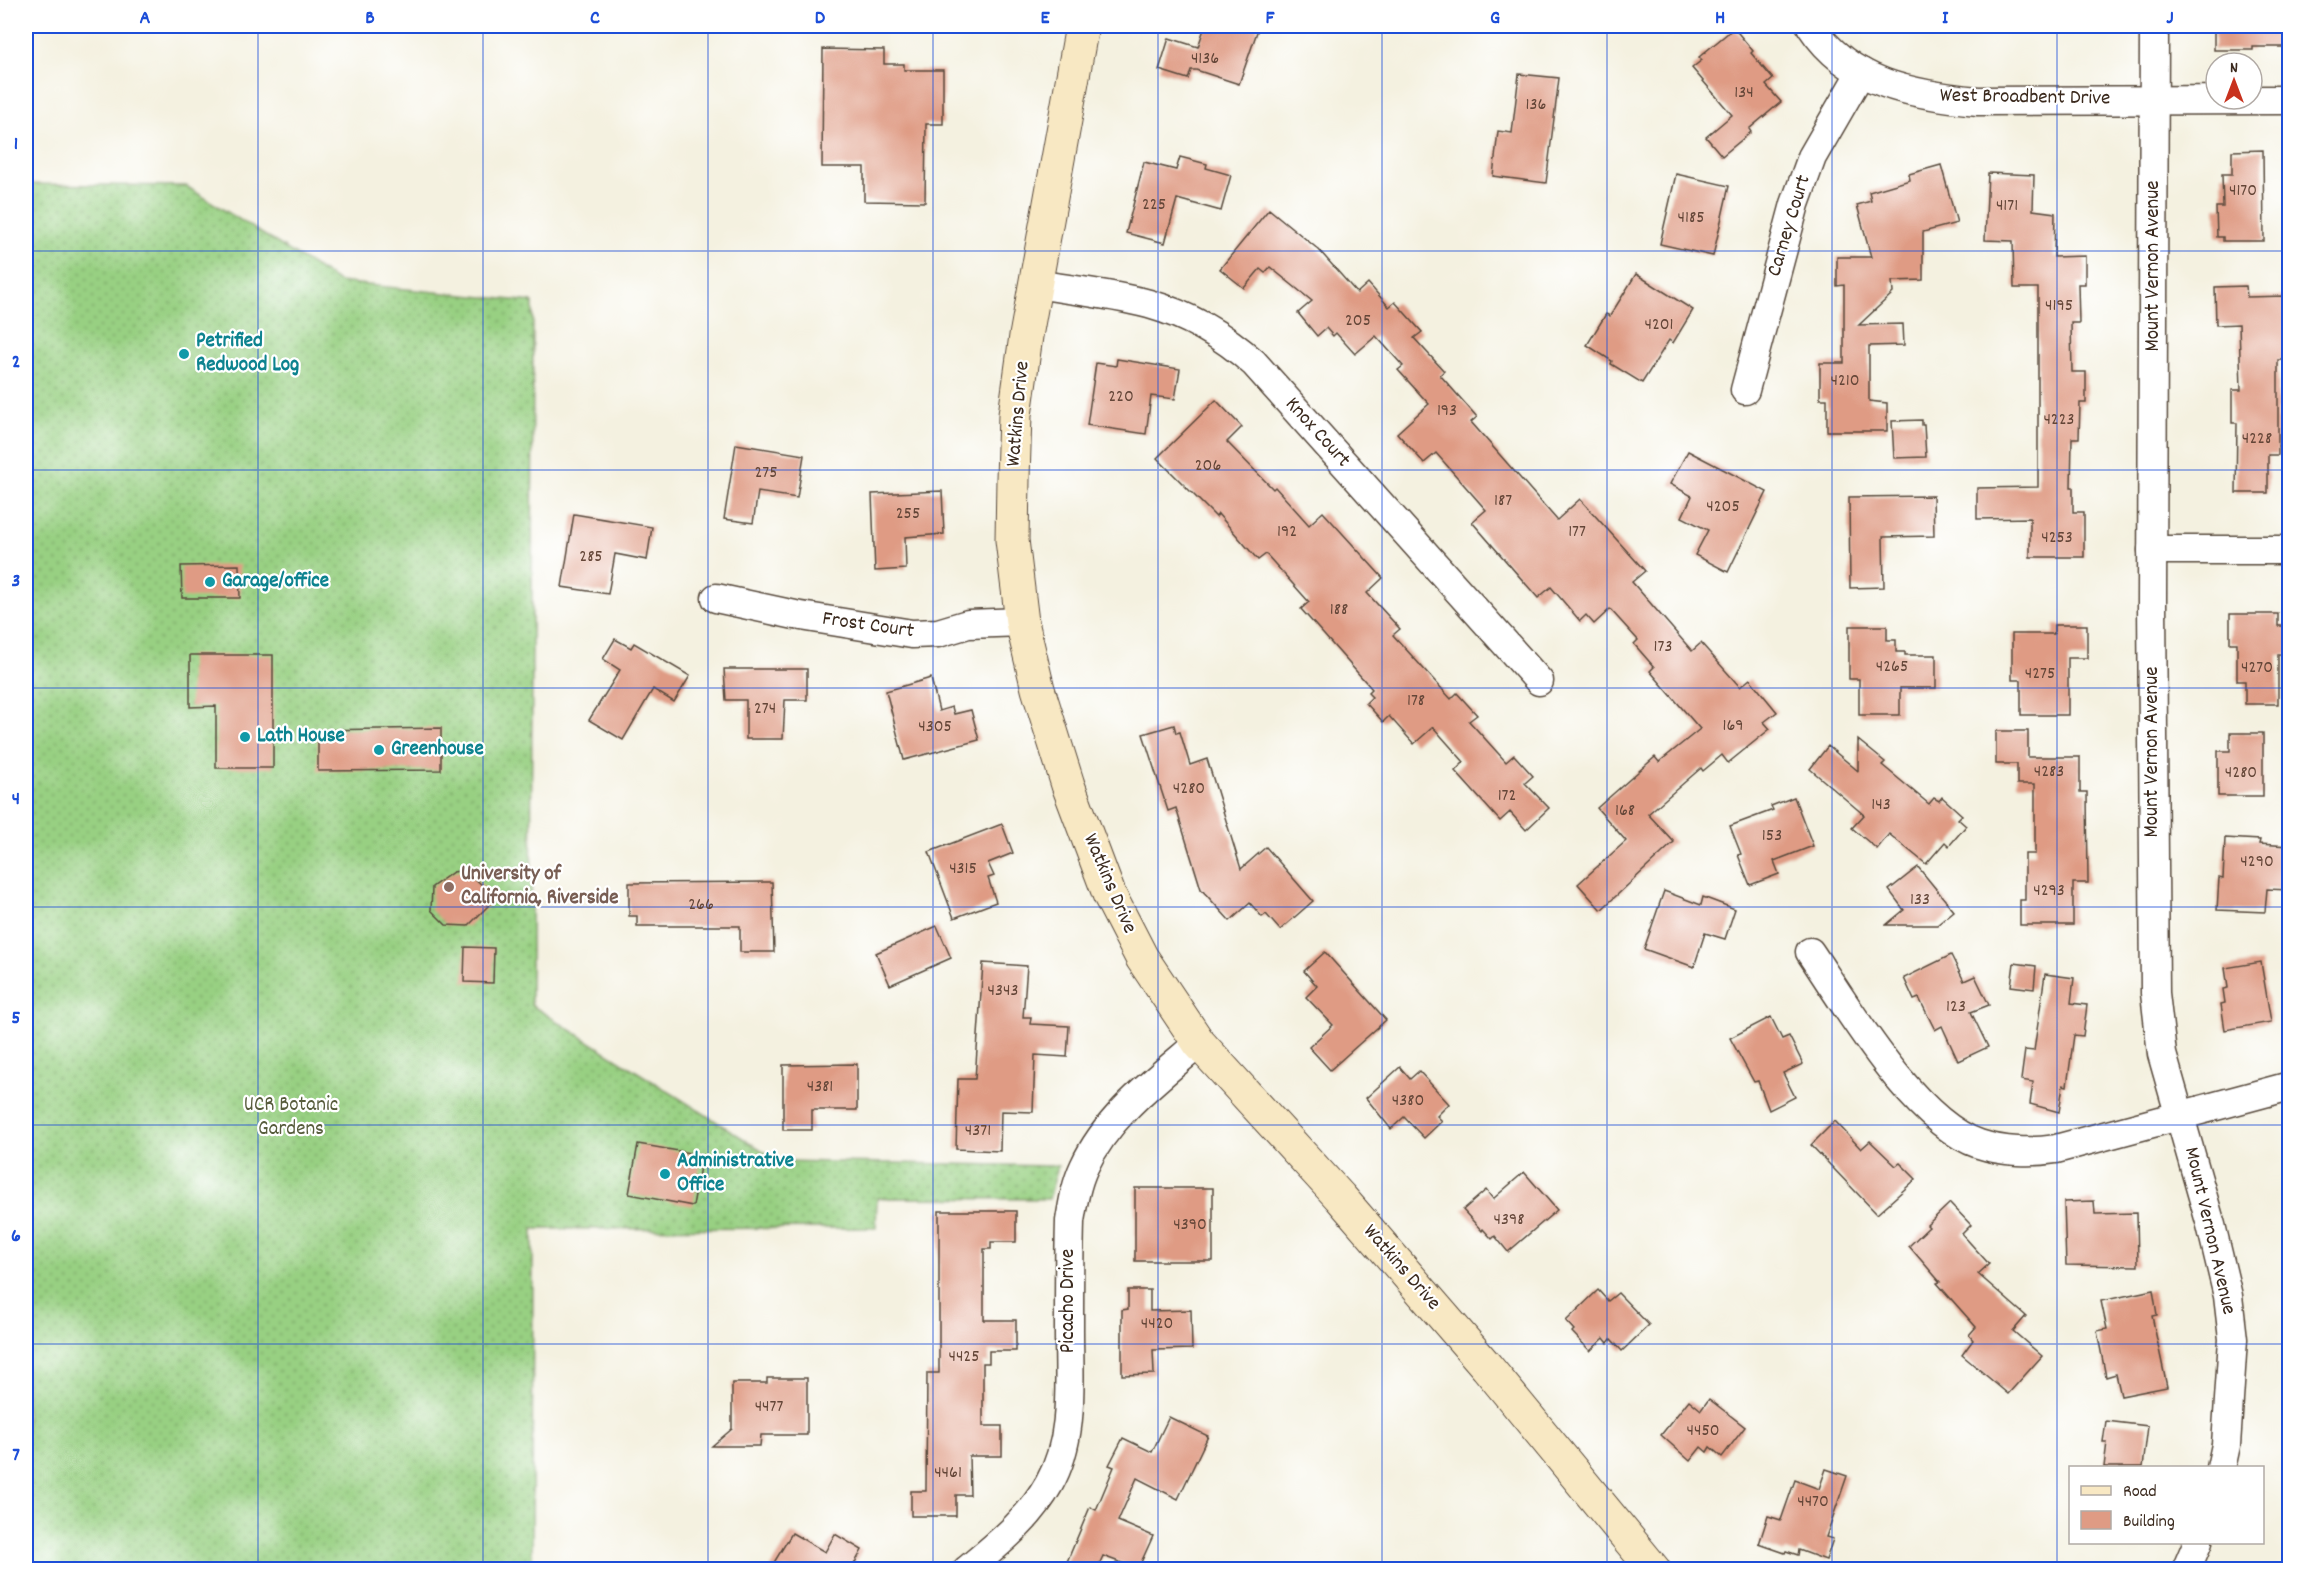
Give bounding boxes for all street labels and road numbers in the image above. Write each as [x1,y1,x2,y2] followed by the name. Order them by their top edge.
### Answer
[1939,82,2111,114] street label: West Broadbent Drive
[1760,171,1820,280] street label: Carney Court
[2139,180,2169,352] street label: Mount Vernon Avenue
[999,360,1039,468] street label: Watkins Drive
[1277,391,1357,475] street label: Knox Court
[820,605,916,647] street label: Frost Court
[2138,666,2168,838] street label: Mount Vernon Avenue
[1074,829,1144,939] street label: Watkins Drive
[2175,1144,2243,1318] street label: Mount Vernon Avenue
[1355,1218,1447,1318] street label: Watkins Drive
[1054,1249,1084,1353] street label: Picacho Drive

